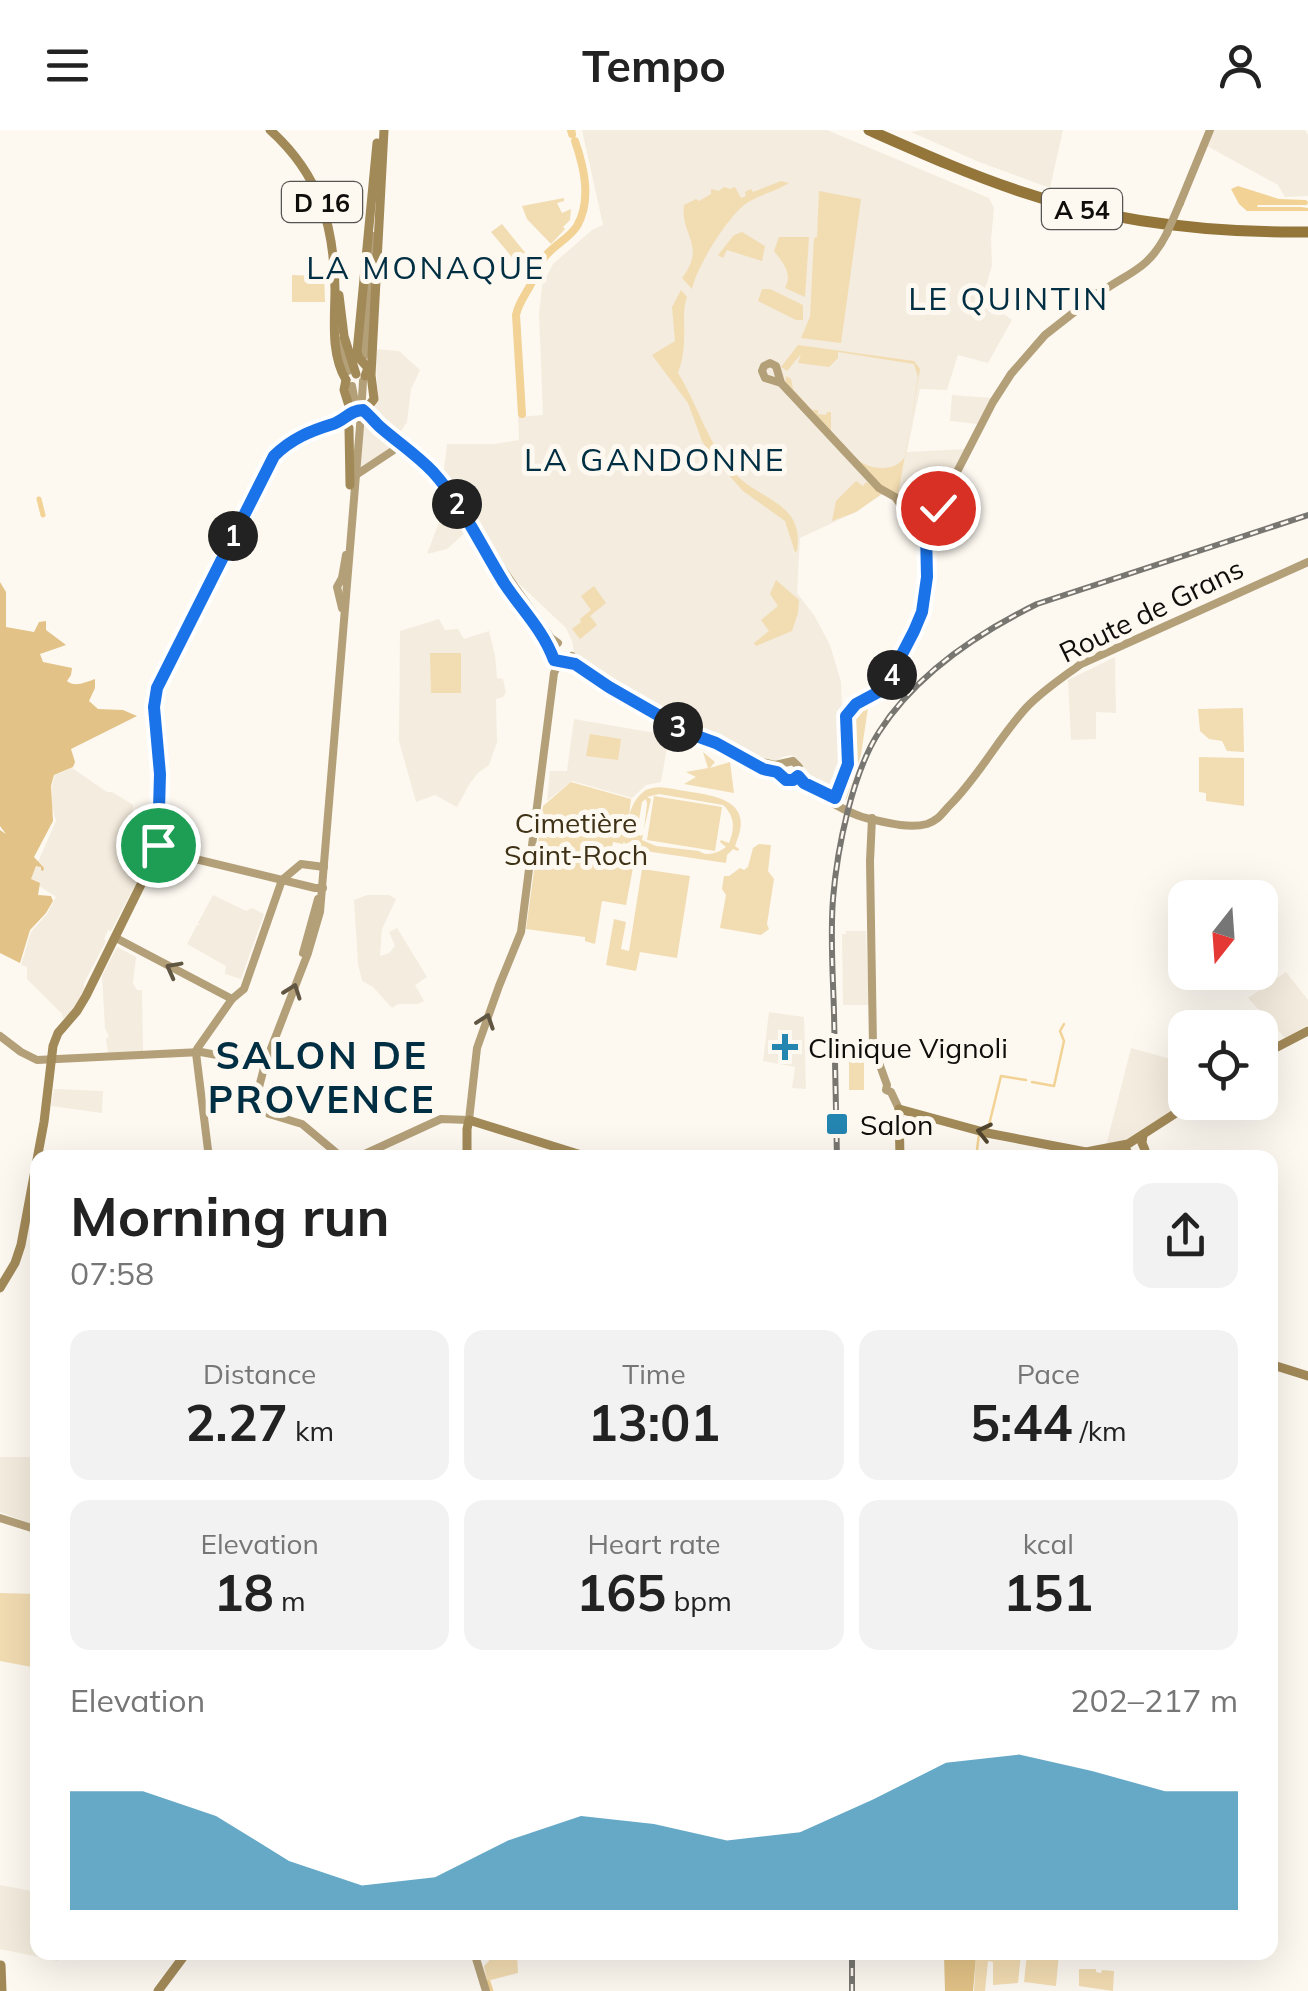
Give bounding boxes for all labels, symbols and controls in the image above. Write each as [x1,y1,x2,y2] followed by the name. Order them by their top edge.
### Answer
[582,37,726,93] text: Tempo
[40,38,95,93] icon: menu
[1213,38,1268,93] icon: person
[282,182,362,222] road number: D 16
[1042,189,1122,229] road number: A 54
[306,247,546,287] district label: LA MONAQUE
[908,278,1110,318] district label: LE QUINTIN
[524,439,786,479] district label: LA GANDONNE
[896,466,981,551] pin
[432,479,482,529] pin: 2
[911,481,966,536] icon: check
[449,486,465,521] text: 2
[208,511,258,561] pin: 1
[225,518,241,553] text: 1
[1053,550,1249,670] street label: Route de Grans
[867,650,917,700] pin: 4
[884,657,900,692] text: 4
[653,702,703,752] pin: 3
[670,709,686,744] text: 3
[116,803,201,888] pin
[504,805,648,872] park label: Cimetière Saint-Roch
[131,818,186,873] icon: arrive
[1168,880,1278,990] north arrow
[1168,880,1278,1120] map controls
[166,962,184,981] one-way arrow
[281,984,301,1001] one-way arrow
[1168,1010,1278,1120] button: locate
[474,1013,495,1030] one-way arrow
[808,1030,1008,1065] place label: Clinique Vignoli
[208,1031,436,1123] district label: SALON DE PROVENCE
[772,1034,798,1060] marker: Clinique Vignoli
[860,1107,933,1142] place label: Salon
[824,1111,850,1137] marker: Salon
[976,1123,993,1144] one-way arrow
[70,1181,390,1250] text: Morning run
[1133,1183,1238,1288] button: share
[70,1253,154,1293] text: 07:58
[203,1356,316,1391] text: Distance
[622,1356,686,1391] text: Time
[1017,1356,1080,1391] text: Pace
[185,1391,288,1454] text: 2.27
[588,1391,720,1454] text: 13:01
[970,1391,1072,1454] text: 5:44
[288,1413,334,1448] text: km
[1072,1413,1127,1448] text: /km
[200,1526,319,1561] text: Elevation
[587,1526,721,1561] text: Heart rate
[1023,1526,1074,1561] text: kcal
[214,1561,274,1624] text: 18
[576,1561,666,1624] text: 165
[1003,1561,1093,1624] text: 151
[274,1583,306,1618] text: m
[666,1583,732,1618] text: bpm
[70,1680,205,1720] text: Elevation
[1070,1680,1238,1720] text: 202–217 m

